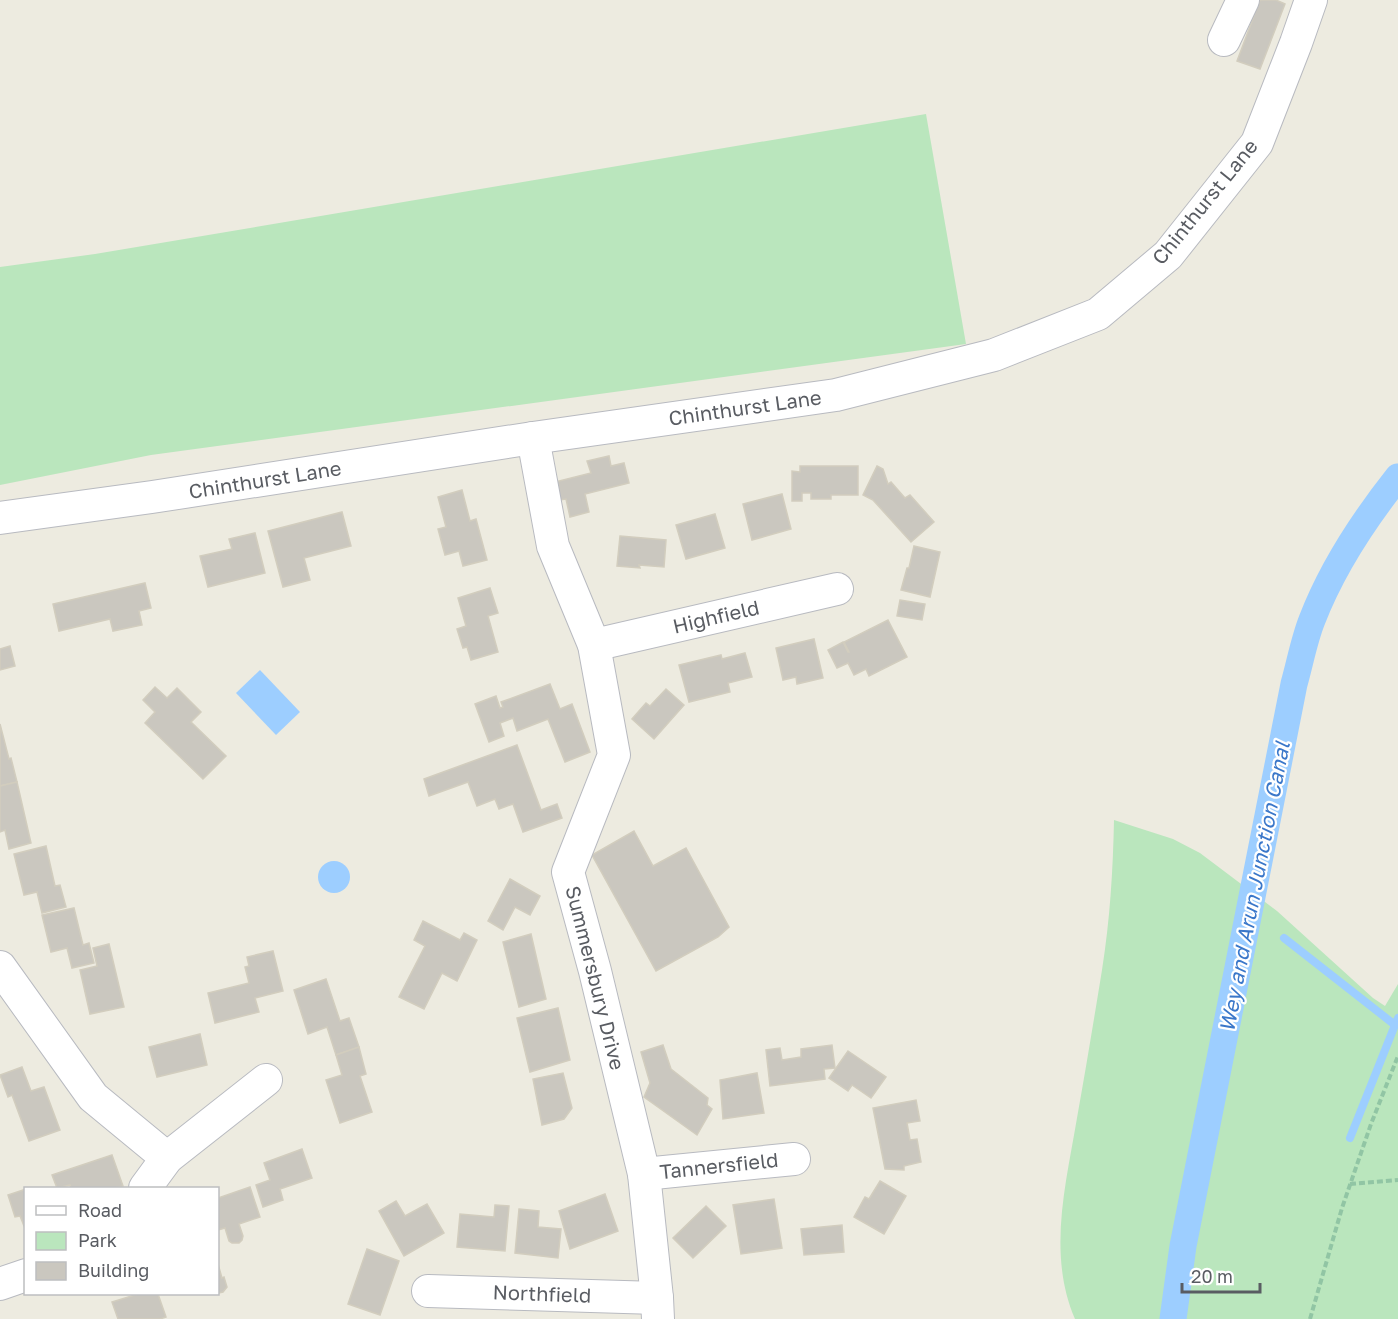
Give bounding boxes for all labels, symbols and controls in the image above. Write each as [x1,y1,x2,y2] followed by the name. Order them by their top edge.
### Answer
[1146,134,1262,269] street label: Chinthurst Lane
[667,384,823,430] street label: Chinthurst Lane
[187,455,343,503] street label: Chinthurst Lane
[670,594,761,638] street label: Highfield
[1213,738,1295,1034] water label: Wey and Arun Junction Canal
[561,883,630,1072] street label: Summersbury Drive
[658,1147,779,1183] street label: Tannersfield
[24,1187,219,1295] legend
[78,1199,122,1221] text: Road
[78,1229,117,1251] text: Park
[1182,1256,1260,1294] scale bar
[78,1259,149,1281] text: Building
[1191,1265,1233,1287] text: 20 m
[492,1279,592,1307] street label: Northfield

